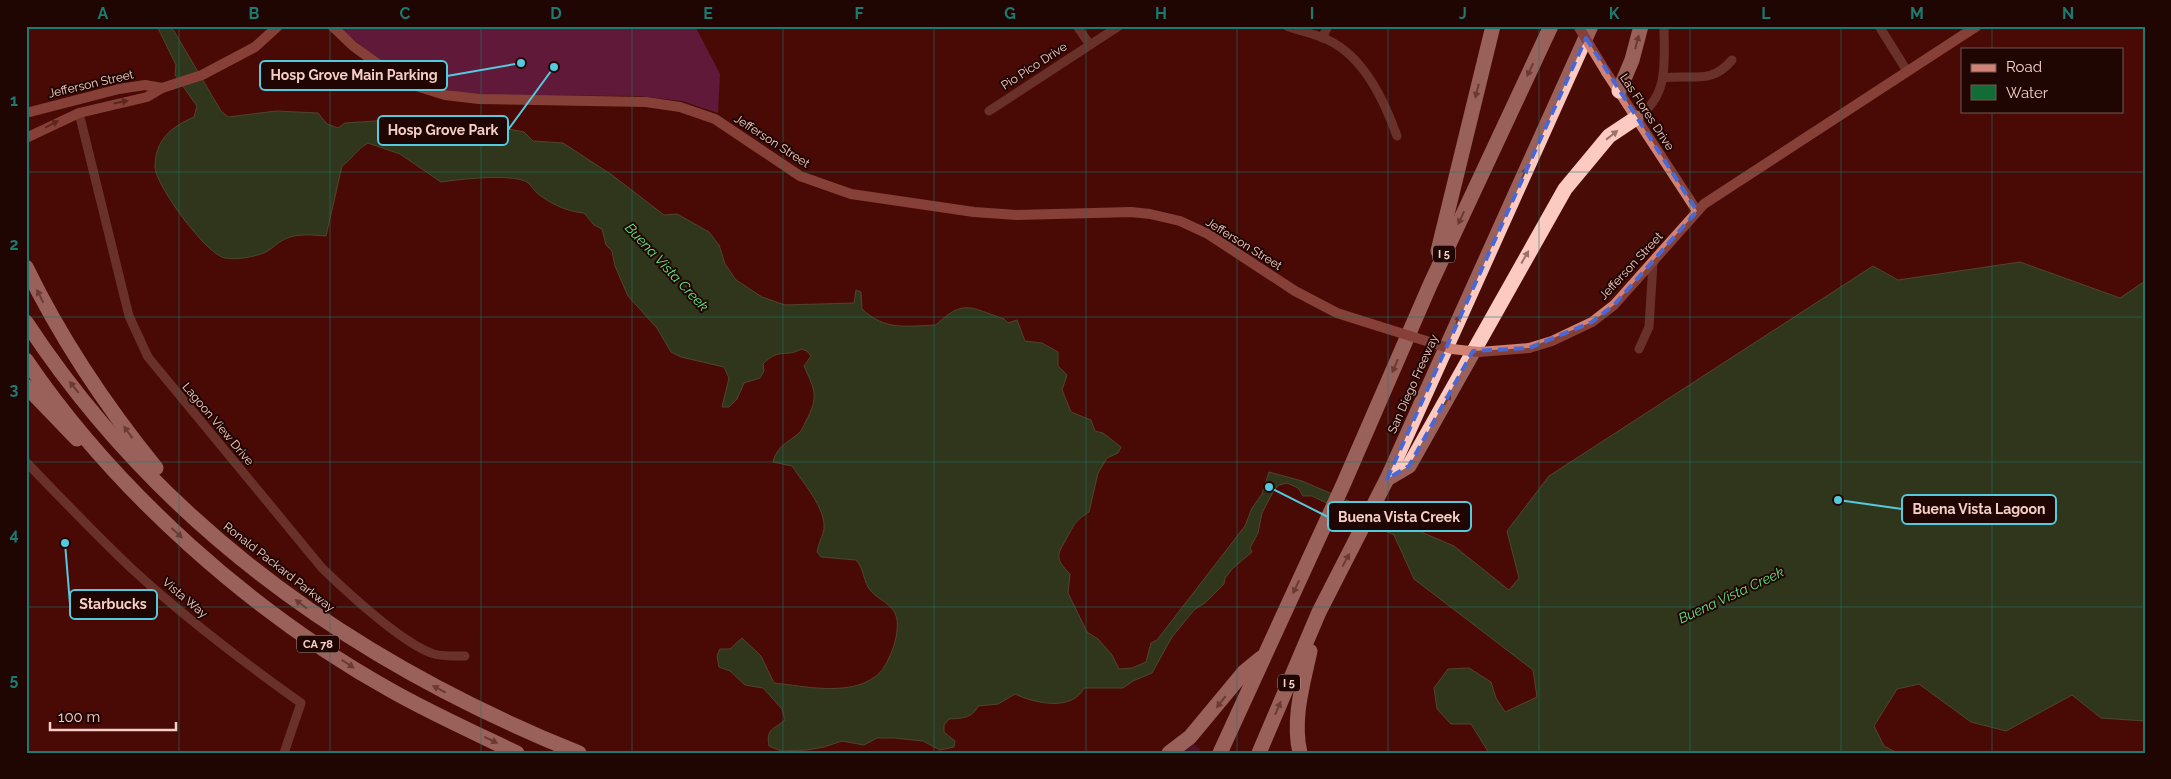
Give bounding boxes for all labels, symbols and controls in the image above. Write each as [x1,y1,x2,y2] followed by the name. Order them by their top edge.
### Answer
[98,4,109,23] text: A
[249,4,260,23] text: B
[400,4,411,23] text: C
[550,4,562,23] text: D
[703,4,713,23] text: E
[854,4,864,23] text: F
[1004,4,1016,23] text: G
[1155,4,1167,23] text: H
[1310,4,1314,23] text: I
[1459,4,1467,23] text: J
[1609,4,1620,23] text: K
[1761,4,1771,23] text: L
[1910,4,1924,23] text: M
[2062,4,2074,23] text: N
[1633,35,1641,50] one-way arrow
[998,40,1070,92] street label: Pio Pico Drive
[1961,48,2124,112] legend
[2006,58,2042,76] text: Road
[260,61,447,90] callout: Hosp Grove Main Parking
[1526,63,1534,77] one-way arrow
[47,67,135,101] street label: Jefferson Street
[270,67,438,83] text: Hosp Grove Main Parking
[1617,71,1677,153] street label: Las Flores Drive
[1473,83,1481,98] one-way arrow
[2006,84,2049,102] text: Water
[10,91,18,110] text: 1
[114,98,130,106] one-way arrow
[732,111,812,171] street label: Jefferson Street
[378,116,508,145] callout: Hosp Grove Park
[45,120,59,128] one-way arrow
[388,122,499,138] text: Hosp Grove Park
[1605,129,1618,140] one-way arrow
[1520,167,1528,181] one-way arrow
[1457,211,1465,225] one-way arrow
[1203,215,1285,273] street label: Jefferson Street
[622,220,712,315] water label: Buena Vista Creek
[1596,229,1666,303] street label: Jefferson Street
[9,235,19,254] text: 2
[1433,245,1455,262] road number: I 5
[1520,251,1529,264] one-way arrow
[36,289,44,303] one-way arrow
[1454,315,1462,329] one-way arrow
[1385,332,1441,436] street label: San Diego Freeway
[1390,359,1398,373] one-way arrow
[10,380,19,399] text: 3
[179,380,257,468] street label: Lagoon View Drive
[68,381,79,394] one-way arrow
[1442,393,1451,407] one-way arrow
[123,425,133,439] one-way arrow
[1902,495,2056,524] callout: Buena Vista Lagoon
[1912,501,2046,517] text: Buena Vista Lagoon
[1328,502,1471,531] callout: Buena Vista Creek
[1338,509,1460,525] text: Buena Vista Creek
[221,519,338,615] street label: Ronald Packard Parkway
[9,525,19,544] text: 4
[171,527,183,539] one-way arrow
[1342,553,1350,567] one-way arrow
[1676,563,1787,626] water label: Buena Vista Creek
[160,575,211,621] street label: Vista Way
[1292,580,1300,594] one-way arrow
[70,590,157,619] callout: Starbucks
[79,596,147,612] text: Starbucks
[295,599,308,610] one-way arrow
[297,636,339,652] road number: CA 78
[341,659,354,669] one-way arrow
[10,670,19,689] text: 5
[1278,674,1300,691] road number: I 5
[432,685,446,693] one-way arrow
[1215,695,1226,708] one-way arrow
[50,699,176,731] scale bar
[1275,701,1283,715] one-way arrow
[58,708,100,726] text: 100 m
[484,737,498,745] one-way arrow

